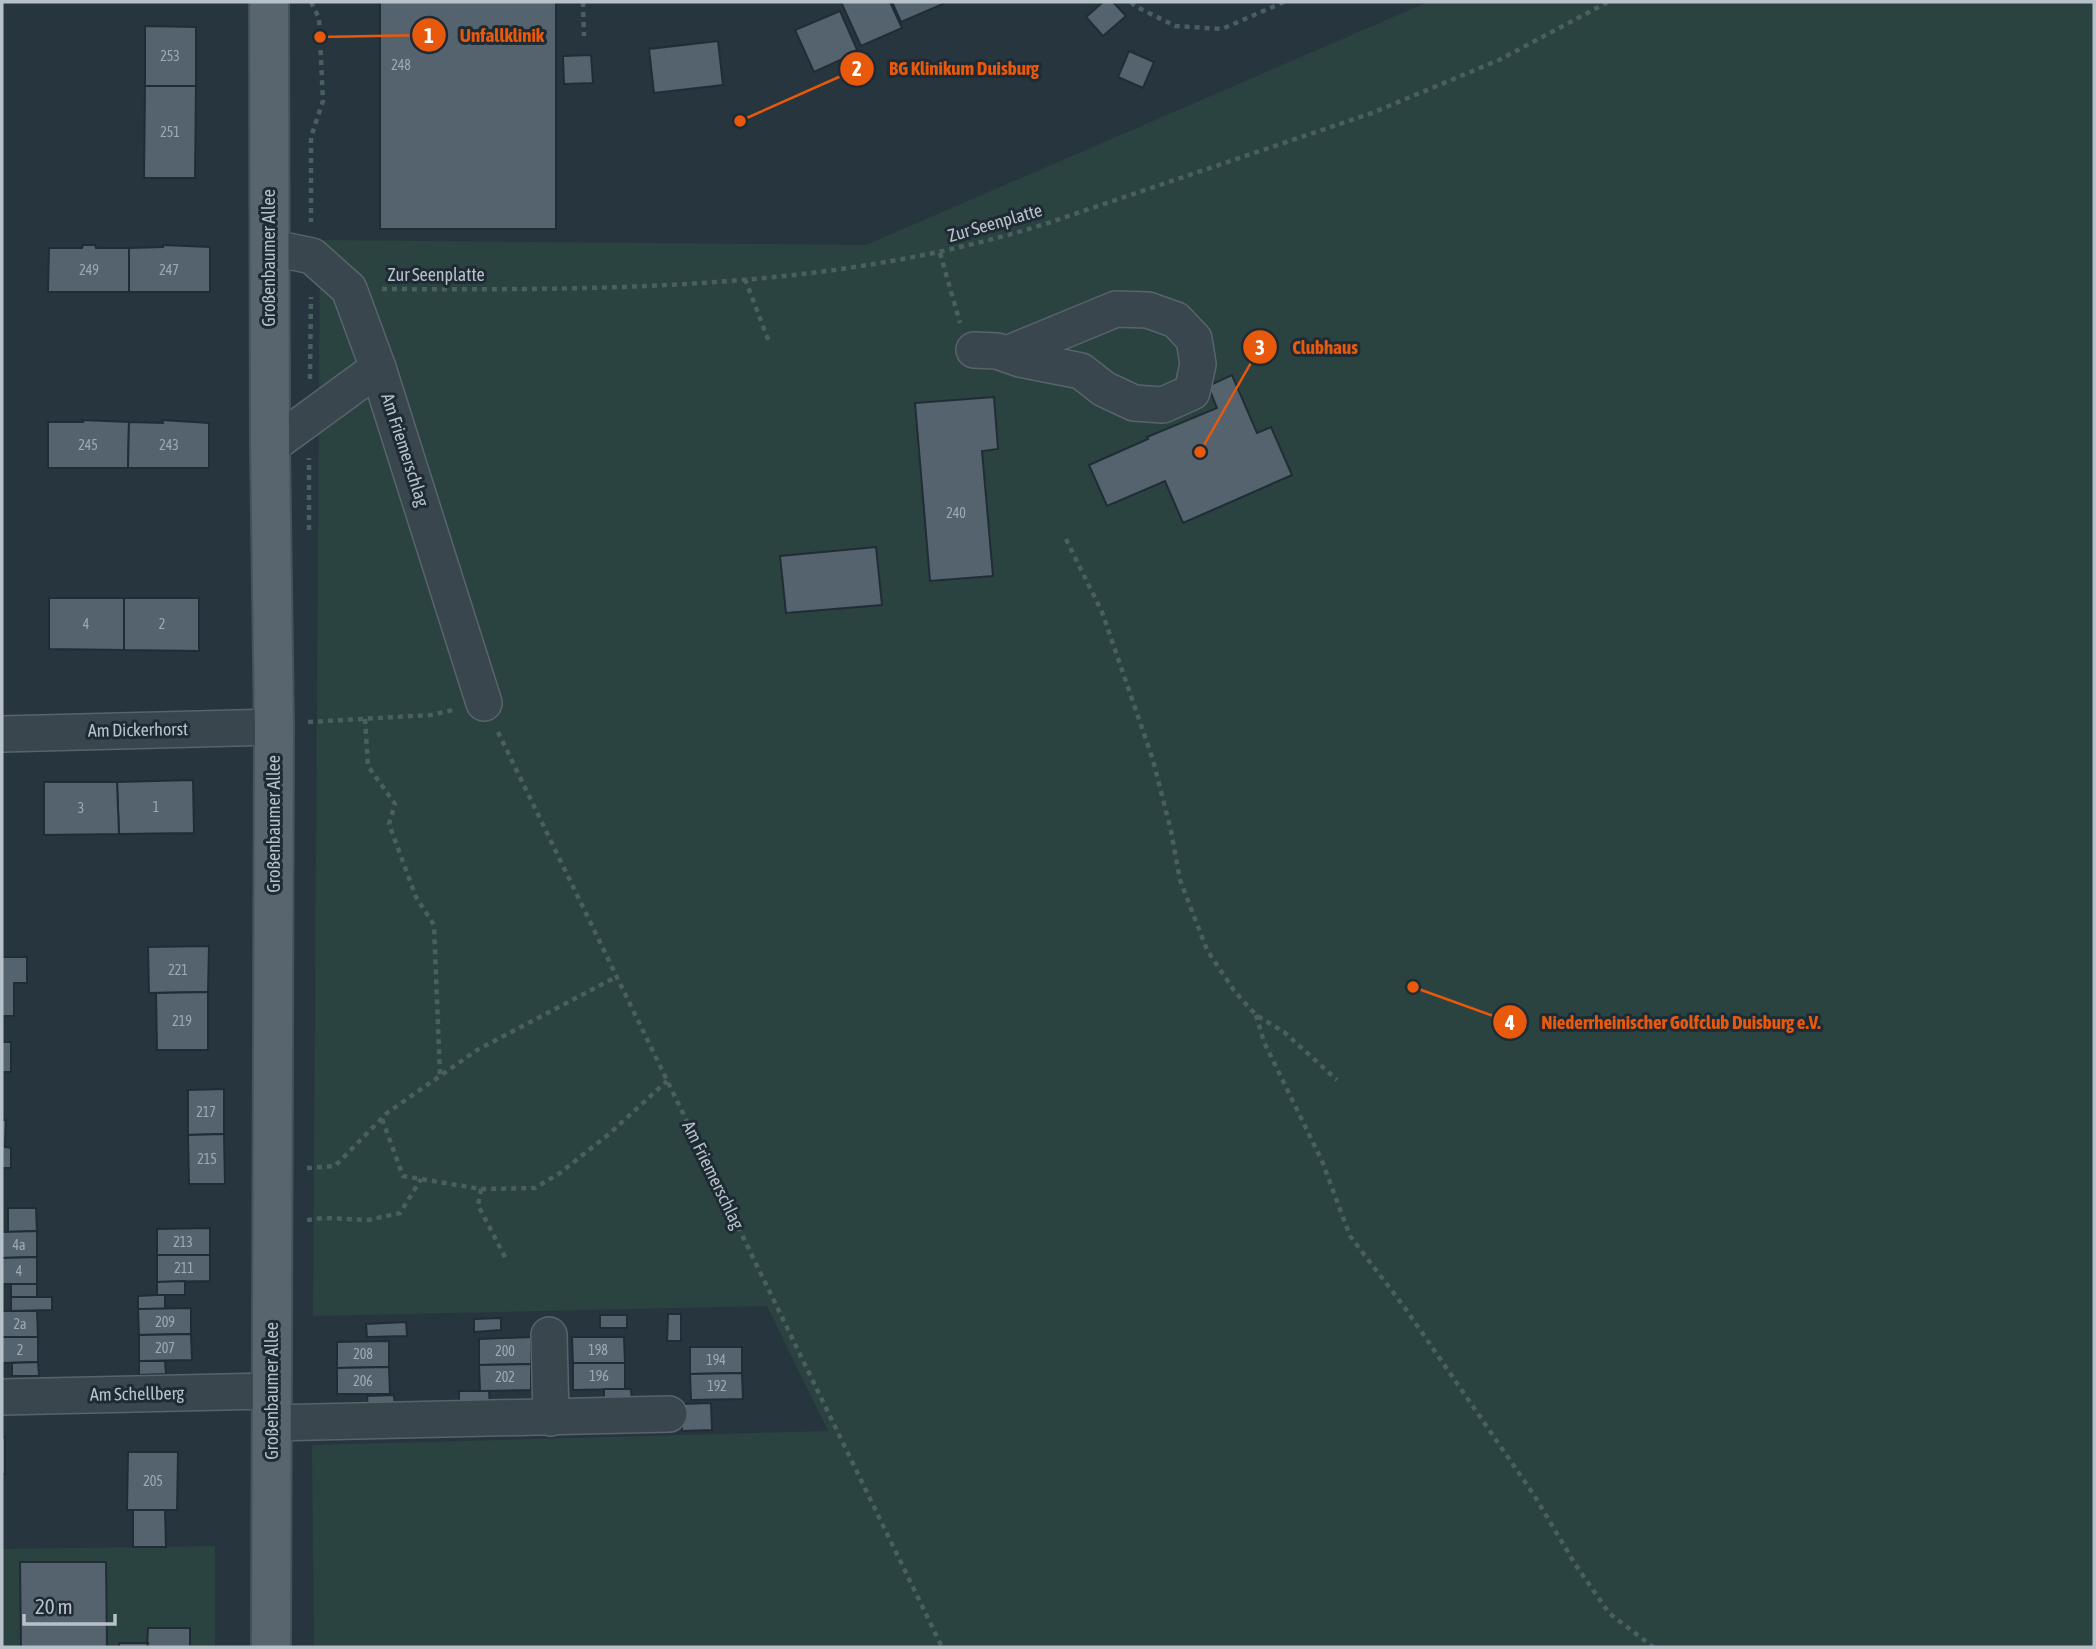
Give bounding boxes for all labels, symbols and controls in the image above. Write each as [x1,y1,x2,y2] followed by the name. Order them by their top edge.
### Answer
[411,15,558,55] callout: Unfallklinik
[424,23,434,47] text: 1
[460,24,545,46] text: Unfallklinik
[160,48,180,64] house number: 253
[840,49,1053,89] callout: BG Klinikum Duisburg
[852,56,862,80] text: 2
[391,57,411,73] house number: 248
[889,57,1040,79] text: BG Klinikum Duisburg
[160,124,180,140] house number: 251
[258,189,279,327] street label: Großenbaumer Allee
[945,199,1044,246] street label: Zur Seenplatte
[79,262,99,278] house number: 249
[159,262,179,278] house number: 247
[387,264,485,285] street label: Zur Seenplatte
[1243,327,1371,367] callout: Clubhaus
[1255,335,1265,359] text: 3
[1292,336,1358,358] text: Clubhaus
[377,391,434,509] street label: Am Friemerschlag
[78,437,98,453] house number: 245
[159,437,179,453] house number: 243
[946,505,966,521] house number: 240
[83,616,90,632] house number: 4
[159,616,165,632] house number: 2
[88,718,188,741] street label: Am Dickerhorst
[263,755,284,893] street label: Großenbaumer Allee
[153,799,159,815] house number: 1
[78,800,84,816] house number: 3
[168,962,188,978] house number: 221
[1492,1002,1835,1042] callout: Niederrheinischer Golfclub Duisburg e.V.
[1504,1010,1515,1034] text: 4
[1541,1011,1821,1033] text: Niederrheinischer Golfclub Duisburg e.V.
[172,1013,192,1029] house number: 219
[196,1104,216,1120] house number: 217
[678,1117,749,1233] street label: Am Friemerschlag
[197,1151,217,1167] house number: 215
[173,1234,193,1250] house number: 213
[12,1237,26,1253] house number: 4a
[174,1260,194,1276] house number: 211
[16,1263,23,1279] house number: 4
[155,1314,175,1330] house number: 209
[13,1316,27,1332] house number: 2a
[261,1322,282,1460] street label: Großenbaumer Allee
[155,1340,175,1356] house number: 207
[17,1342,23,1358] house number: 2
[588,1342,608,1358] house number: 198
[495,1343,515,1359] house number: 200
[353,1346,373,1362] house number: 208
[706,1352,726,1368] house number: 194
[589,1368,609,1384] house number: 196
[495,1369,515,1385] house number: 202
[353,1373,373,1389] house number: 206
[707,1378,727,1394] house number: 192
[90,1382,184,1405] street label: Am Schellberg
[143,1473,163,1489] house number: 205
[24,1582,116,1626] scale bar
[35,1594,73,1618] text: 20 m

